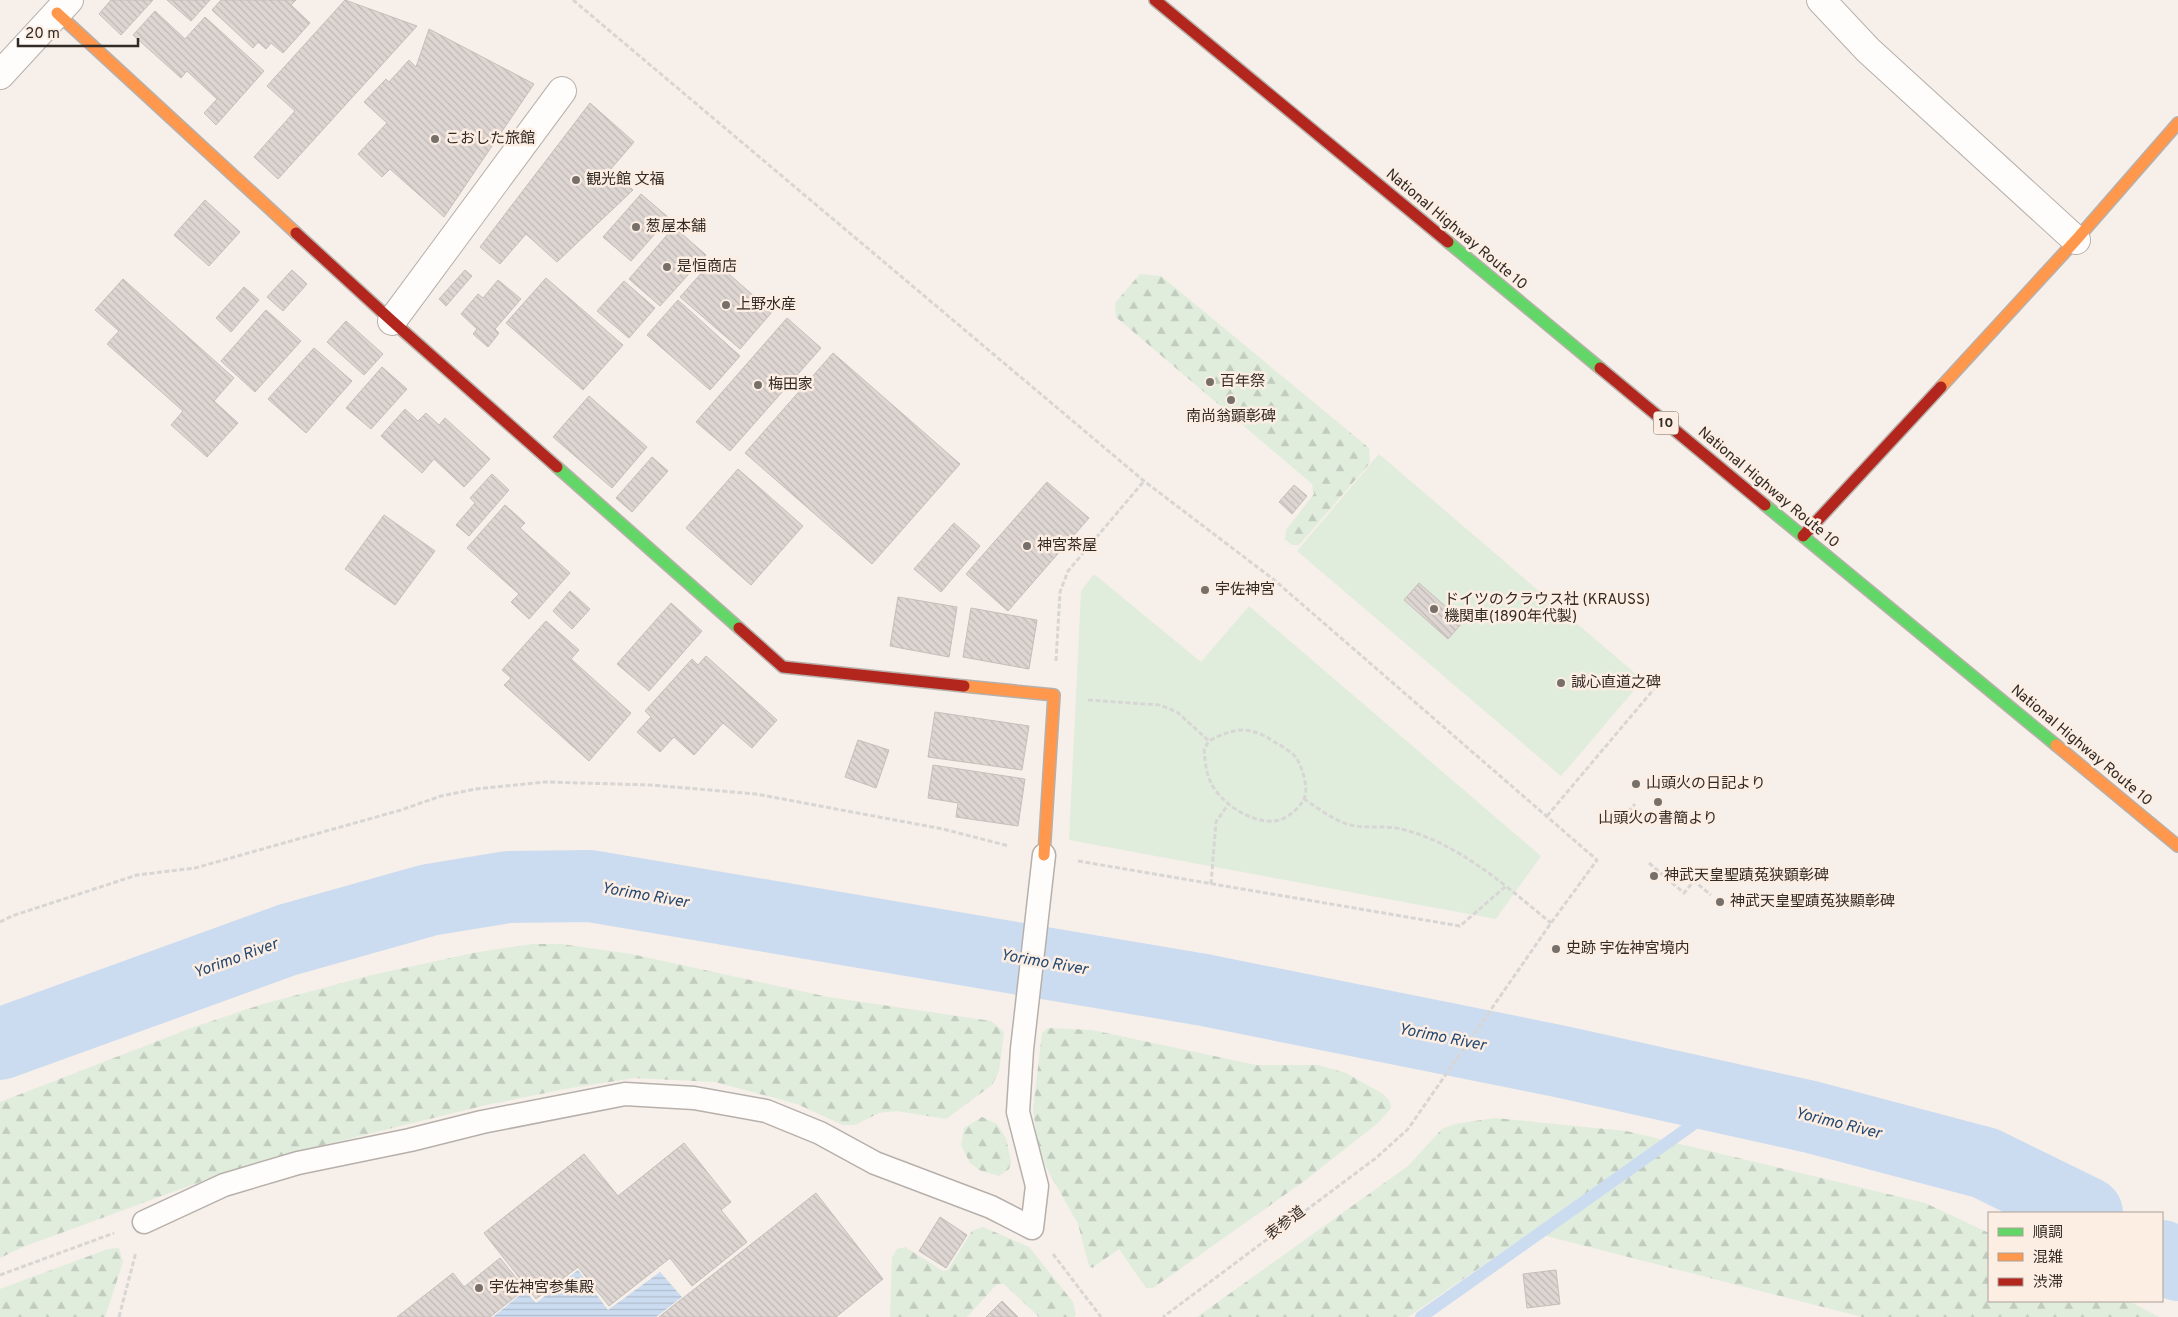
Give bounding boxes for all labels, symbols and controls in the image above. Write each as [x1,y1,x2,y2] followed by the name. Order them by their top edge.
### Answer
[18,15,138,47] scale bar
[25,25,60,44] text: 20 m
[445,129,535,149] place label: こおした旅館
[429,133,441,145] marker: こおした旅館
[1381,165,1531,295] street label: National Highway Route 10
[586,171,665,190] place label: 観光館 文福
[570,174,582,186] marker: 観光館 文福
[646,218,706,237] place label: 葱屋本舗
[630,221,642,233] marker: 葱屋本舗
[677,258,737,277] place label: 是恒商店
[661,261,673,273] marker: 是恒商店
[736,296,796,315] place label: 上野水産
[720,299,732,311] marker: 上野水産
[1220,373,1265,392] place label: 百年祭
[768,375,813,395] place label: 梅田家
[1204,376,1216,388] marker: 百年祭
[752,379,764,391] marker: 梅田家
[1225,394,1237,406] marker: 南尚翁顕彰碑
[1186,408,1276,427] place label: 南尚翁顕彰碑
[1654,412,1678,434] road number: 10
[1693,423,1843,553] street label: National Highway Route 10
[1037,537,1097,556] place label: 神宮茶屋
[1021,540,1033,552] marker: 神宮茶屋
[1215,581,1275,600] place label: 宇佐神宮
[1199,584,1211,596] marker: 宇佐神宮
[1444,591,1650,627] place label: ドイツのクラウス社 (KRAUSS) 機関車(1890年代製)
[1428,603,1440,615] marker: ドイツのクラウス社 (KRAUSS) 機関車(1890年代製)
[1571,673,1661,693] place label: 誠心直道之碑
[1555,677,1567,689] marker: 誠心直道之碑
[2006,681,2156,811] street label: National Highway Route 10
[1646,775,1766,794] place label: 山頭火の日記より
[1630,778,1642,790] marker: 山頭火の日記より
[1652,796,1664,808] marker: 山頭火の書簡より
[1598,810,1718,829] place label: 山頭火の書簡より
[1664,867,1829,886] place label: 神武天皇聖蹟菟狭顕彰碑
[1648,870,1660,882] marker: 神武天皇聖蹟菟狭顕彰碑
[600,878,692,914] water label: Yorimo River
[1730,893,1895,912] place label: 神武天皇聖蹟菟狭顯彰碑
[1714,896,1726,908] marker: 神武天皇聖蹟菟狭顯彰碑
[191,934,283,984] water label: Yorimo River
[1566,940,1690,959] place label: 史跡 宇佐神宮境内
[1550,943,1562,955] marker: 史跡 宇佐神宮境内
[999,945,1091,981] water label: Yorimo River
[1397,1020,1489,1057] water label: Yorimo River
[1793,1104,1885,1145] water label: Yorimo River
[1262,1203,1310,1245] street label: 表参道
[1988,1212,2163,1302] legend
[2033,1224,2063,1243] text: 順調
[2033,1249,2063,1268] text: 混雑
[2033,1274,2063,1293] text: 渋滞
[489,1279,594,1298] place label: 宇佐神宮参集殿
[473,1282,485,1294] marker: 宇佐神宮参集殿

